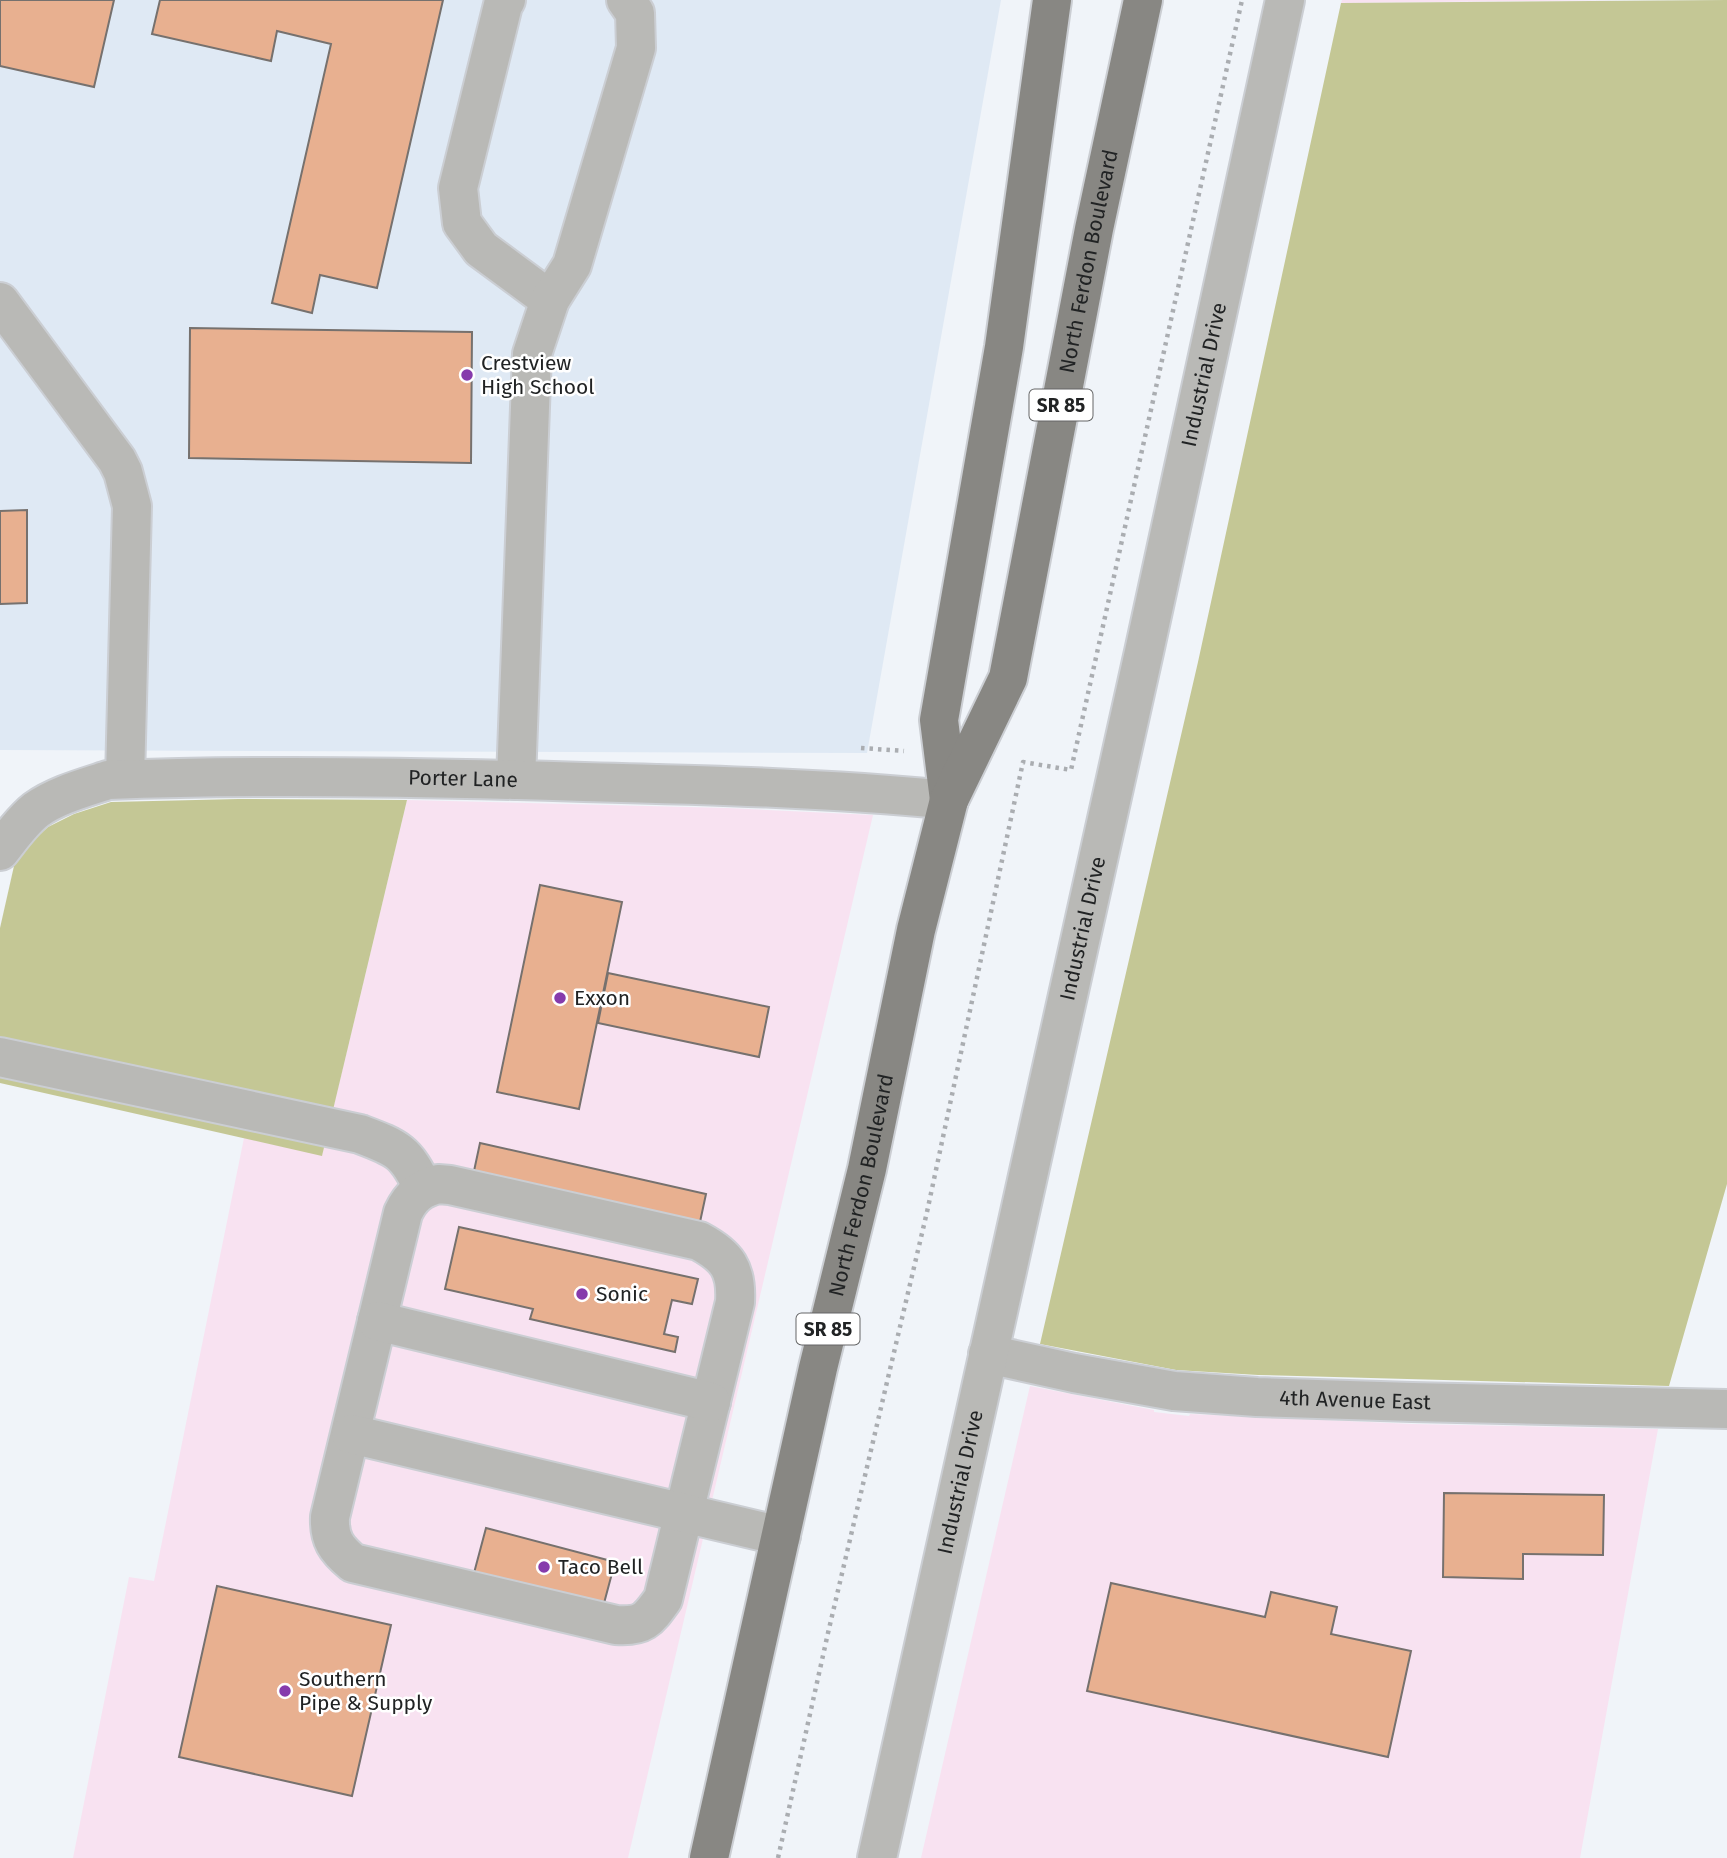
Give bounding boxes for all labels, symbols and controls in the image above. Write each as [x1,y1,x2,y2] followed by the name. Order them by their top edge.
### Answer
[1054,147,1124,375] street label: North Ferdon Boulevard
[1176,300,1232,449] street label: Industrial Drive
[481,350,594,400] place label: Crestview High School
[459,367,475,383] marker: Crestview High School
[1030,390,1092,420] road number: SR 85
[408,765,518,793] street label: Porter Lane
[1054,854,1111,1003] street label: Industrial Drive
[574,985,630,1011] place label: Exxon
[552,990,568,1006] marker: Exxon
[823,1071,899,1299] street label: North Ferdon Boulevard
[596,1281,648,1307] place label: Sonic
[574,1286,590,1302] marker: Sonic
[796,1314,860,1344] road number: SR 85
[1279,1385,1432,1415] street label: 4th Avenue East
[932,1408,989,1557] street label: Industrial Drive
[558,1554,643,1580] place label: Taco Bell
[536,1559,552,1575] marker: Taco Bell
[299,1666,433,1716] place label: Southern Pipe & Supply
[277,1683,293,1699] marker: Southern Pipe & Supply

